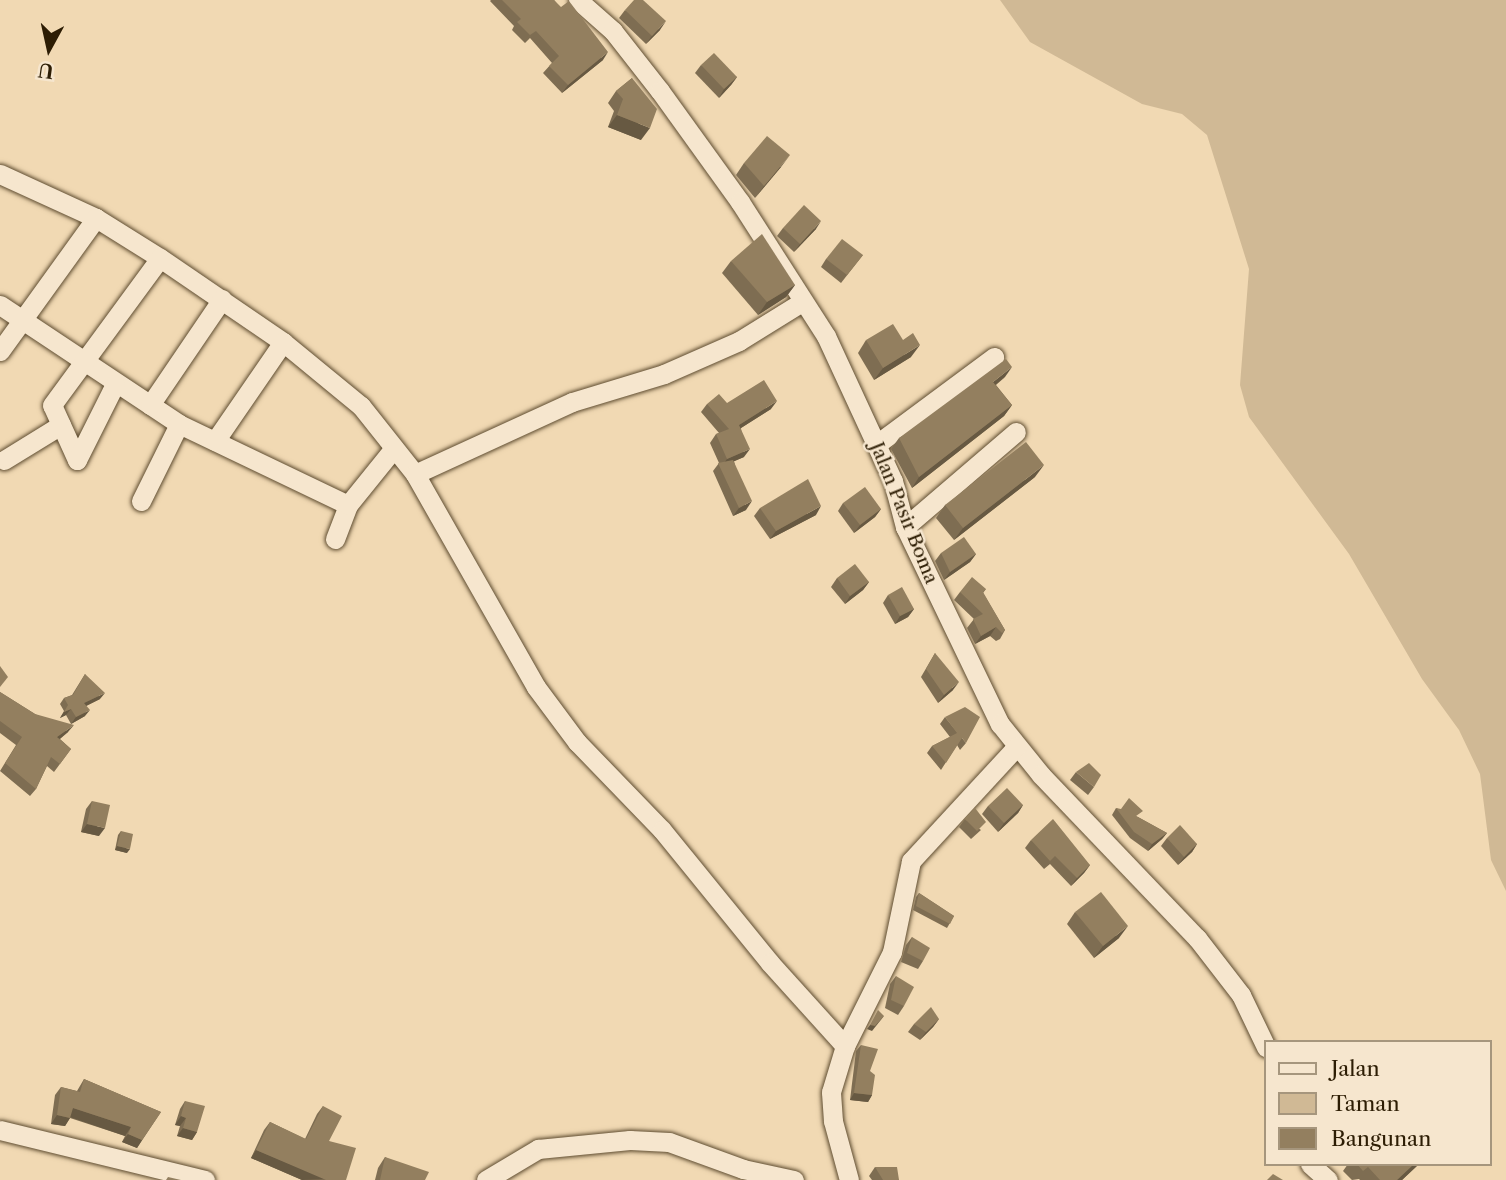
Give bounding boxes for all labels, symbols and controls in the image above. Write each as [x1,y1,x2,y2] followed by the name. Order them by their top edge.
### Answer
[14,14,84,84] north arrow
[37,58,55,83] text: U
[865,439,943,587] street label: Jalan Pasir Boma
[1264,1040,1492,1166] legend
[1331,1056,1380,1081] text: Jalan
[1331,1091,1400,1116] text: Taman
[1331,1126,1431,1151] text: Bangunan

